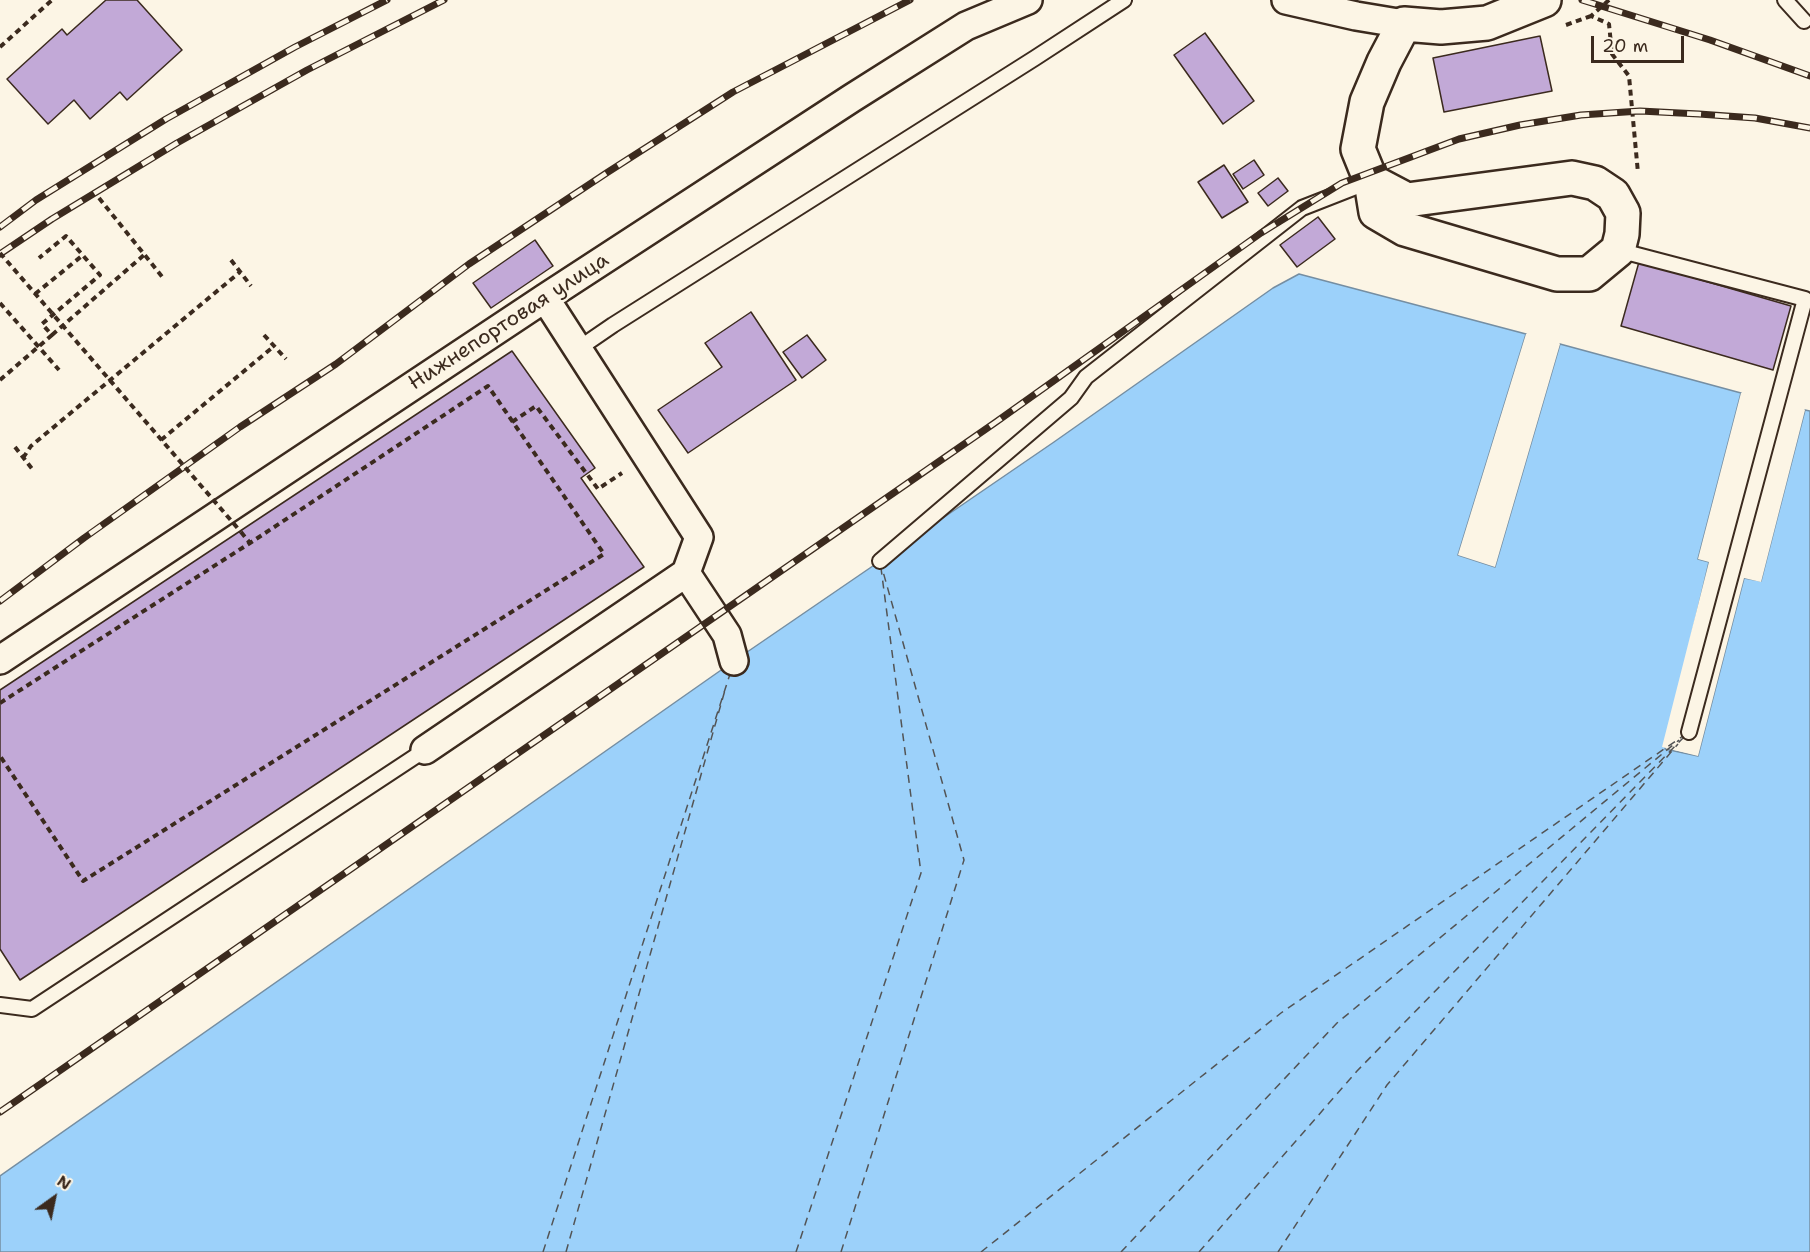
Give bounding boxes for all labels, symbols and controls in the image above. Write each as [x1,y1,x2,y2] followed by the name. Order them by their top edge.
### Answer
[1594,24,1687,62] scale bar
[1602,34,1648,58] text: 20 m
[404,248,614,396] street label: Нижнепортовая улица
[24,1168,84,1228] north arrow
[53,1170,75,1195] text: N

